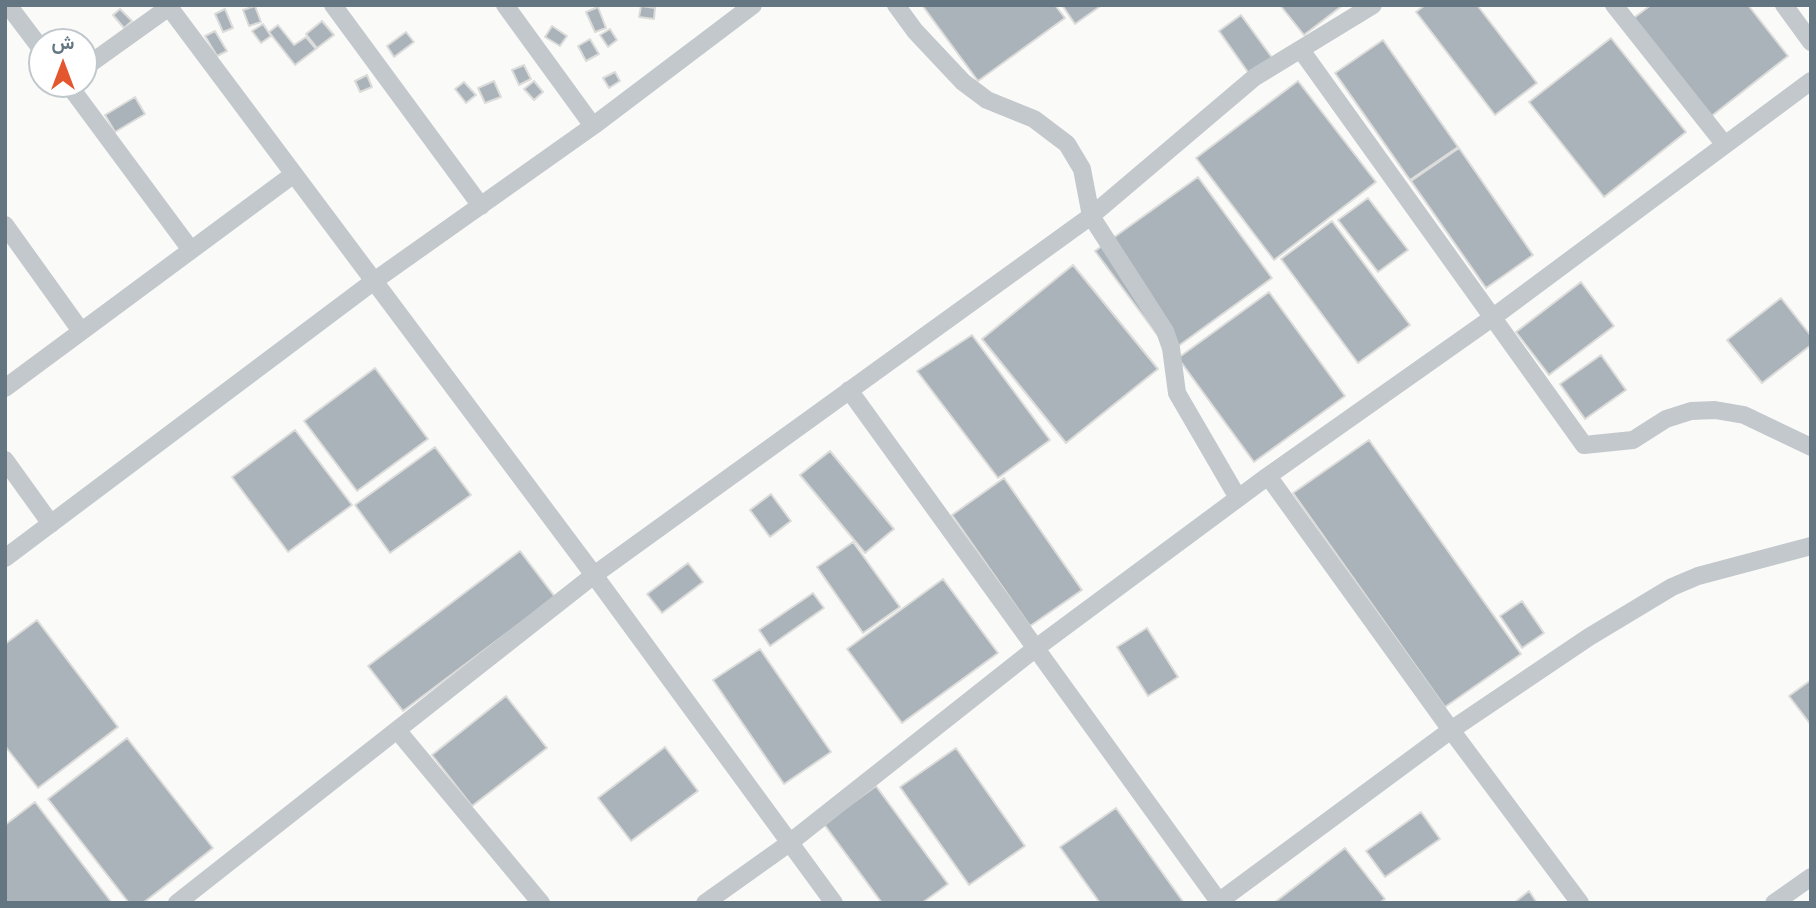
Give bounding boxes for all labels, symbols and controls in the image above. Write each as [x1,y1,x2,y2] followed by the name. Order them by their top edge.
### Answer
[28,28,98,98] north arrow
[52,32,74,56] text: ش

